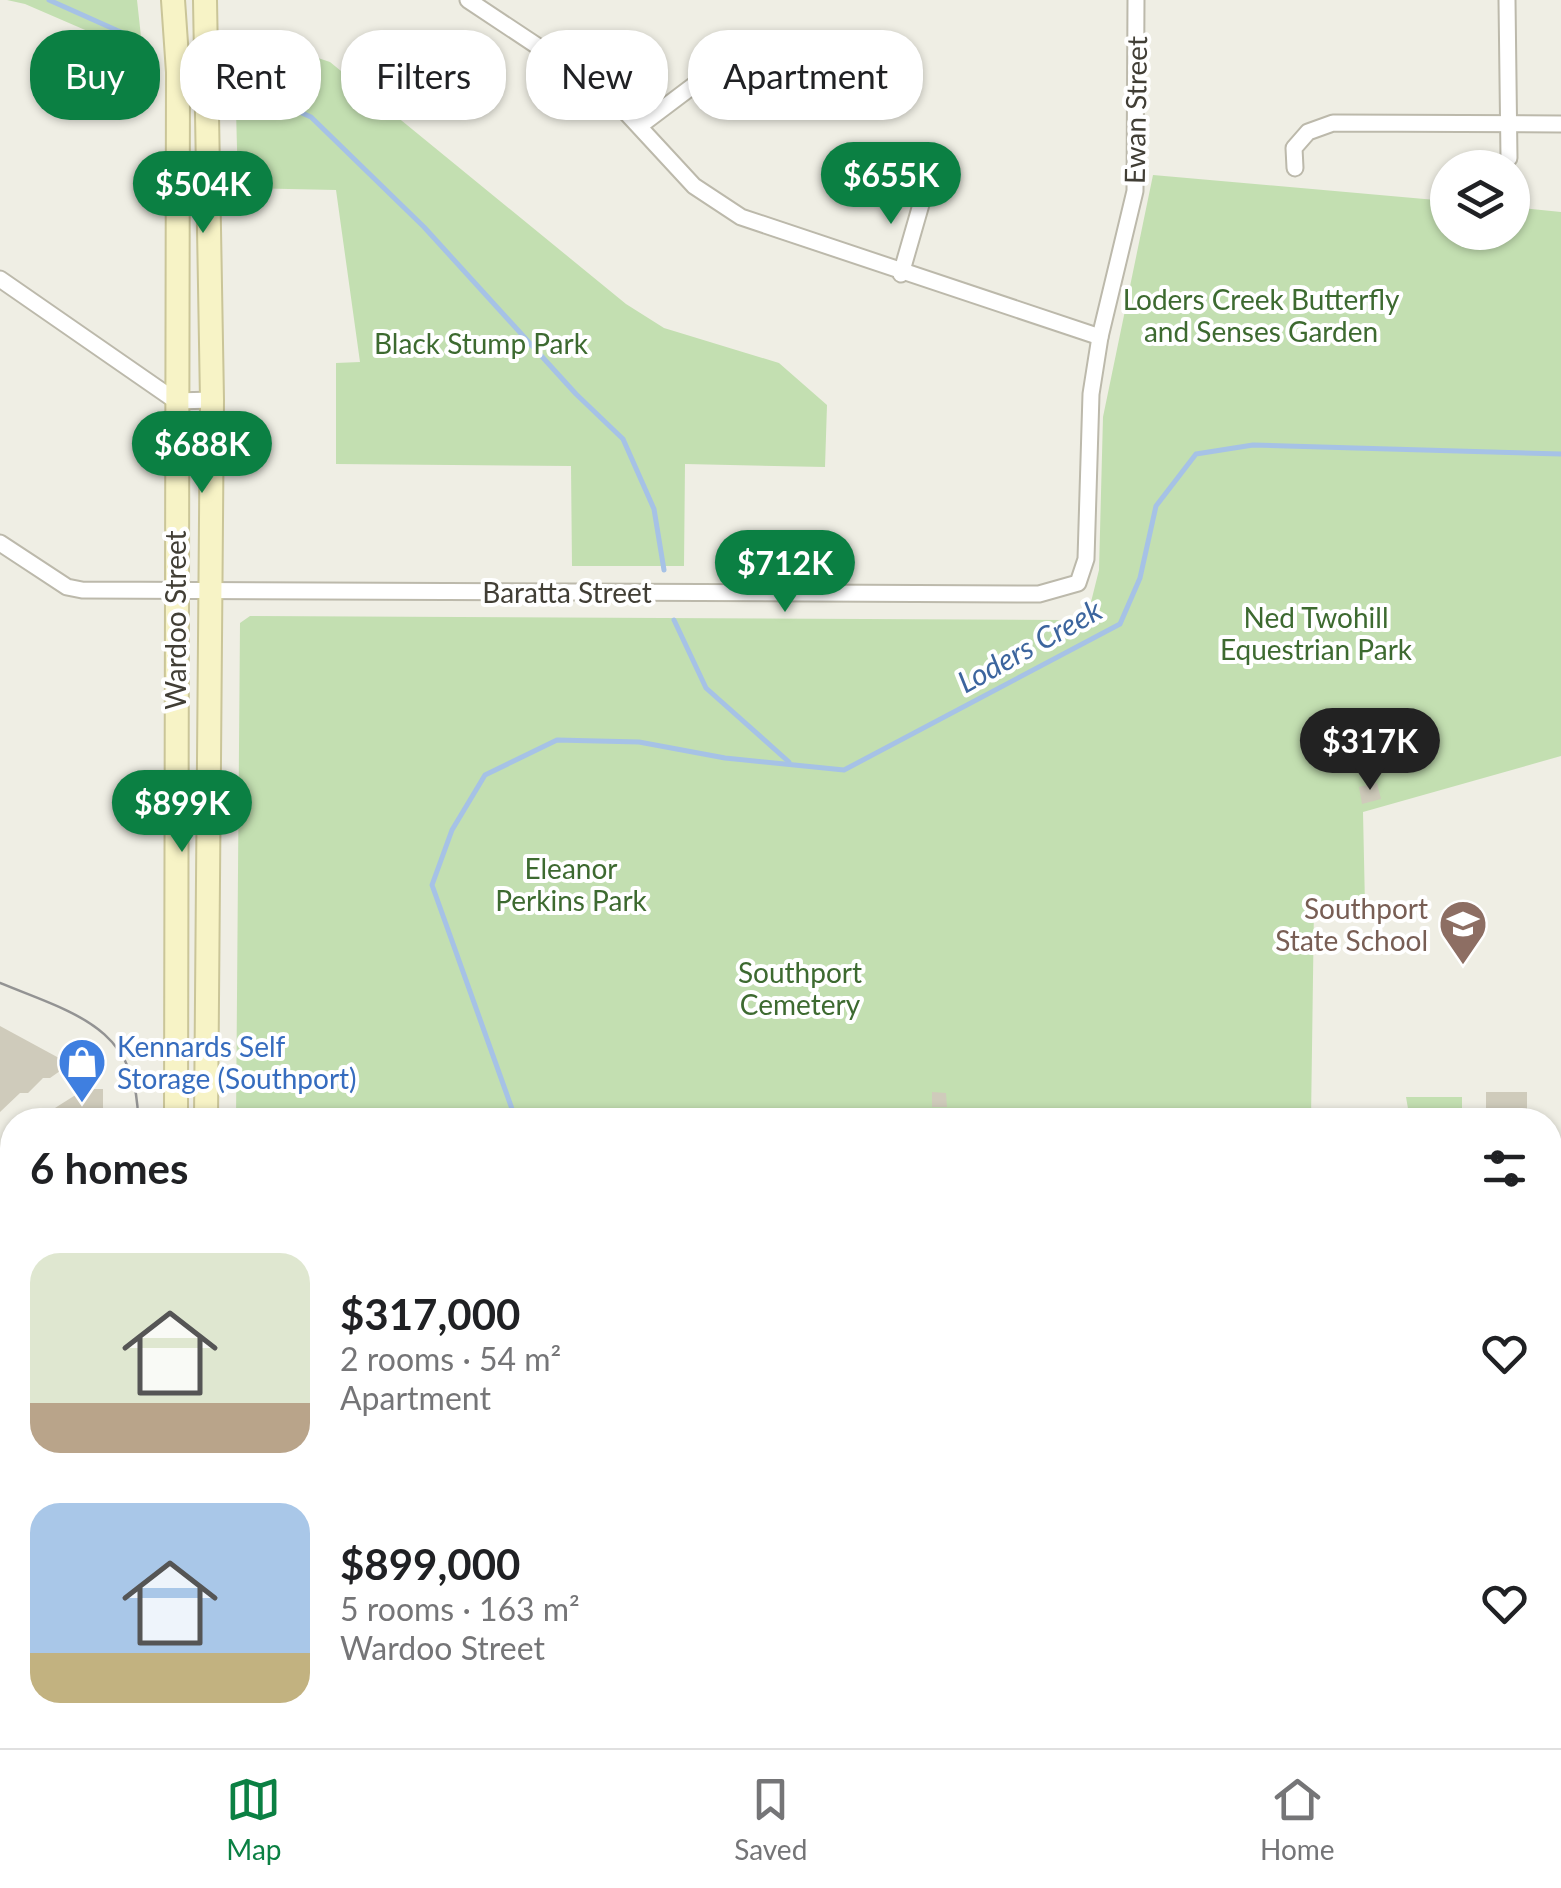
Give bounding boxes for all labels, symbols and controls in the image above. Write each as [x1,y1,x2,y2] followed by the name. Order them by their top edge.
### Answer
[30,30,160,120] chip: Buy
[180,30,321,120] chip: Rent
[341,30,506,120] chip: Filters
[526,30,668,120] chip: New
[688,30,923,120] chip: Apartment
[1117,36,1153,184] street label: Ewan Street
[821,142,961,227] pin: $655K
[1430,150,1530,250] map controls
[1430,150,1530,250] button: layers
[133,151,273,236] pin: $504K
[843,155,939,194] text: $655K
[155,164,251,203] text: $504K
[1123,282,1400,348] park label: Loders Creek Butterfly and Senses Garden
[374,326,589,360] park label: Black Stump Park
[132,411,272,496] pin: $688K
[154,424,250,463] text: $688K
[158,530,192,710] street label: Wardoo Street
[715,530,855,615] pin: $712K
[737,543,833,582] text: $712K
[482,575,652,609] street label: Baratta Street
[951,590,1108,699] water label: Loders Creek
[1220,600,1413,666] park label: Ned Twohill Equestrian Park
[1300,708,1440,793] pin: $317K
[1322,721,1418,760] text: $317K
[112,770,252,855] pin: $899K
[134,783,230,822] text: $899K
[495,851,648,917] park label: Eleanor Perkins Park
[1275,891,1428,957] place label: Southport State School
[1437,898,1489,966] school or university icon: Southport State School
[738,955,862,1021] park label: Southport Cemetery
[117,1029,357,1095] place label: Kennards Self Storage (Southport)
[56,1036,108,1104] shop icon: Kennards Self Storage (Southport)
[1477,1141,1532,1196] icon: filters
[30,1143,188,1193] text: 6 homes
[340,1289,520,1339] text: $317,000
[110,1293,230,1413] icon: home
[1477,1326,1532,1381] icon: heart
[340,1339,561,1378] text: 2 rooms · 54 m²
[340,1378,491,1417] text: Apartment
[340,1539,520,1589] text: $899,000
[110,1543,230,1663] icon: home
[1477,1576,1532,1631] icon: heart
[340,1589,580,1628] text: 5 rooms · 163 m²
[340,1628,545,1667] text: Wardoo Street
[226,1772,282,1866] tab: Map
[734,1772,807,1866] tab: Saved
[1260,1772,1335,1866] tab: Home

